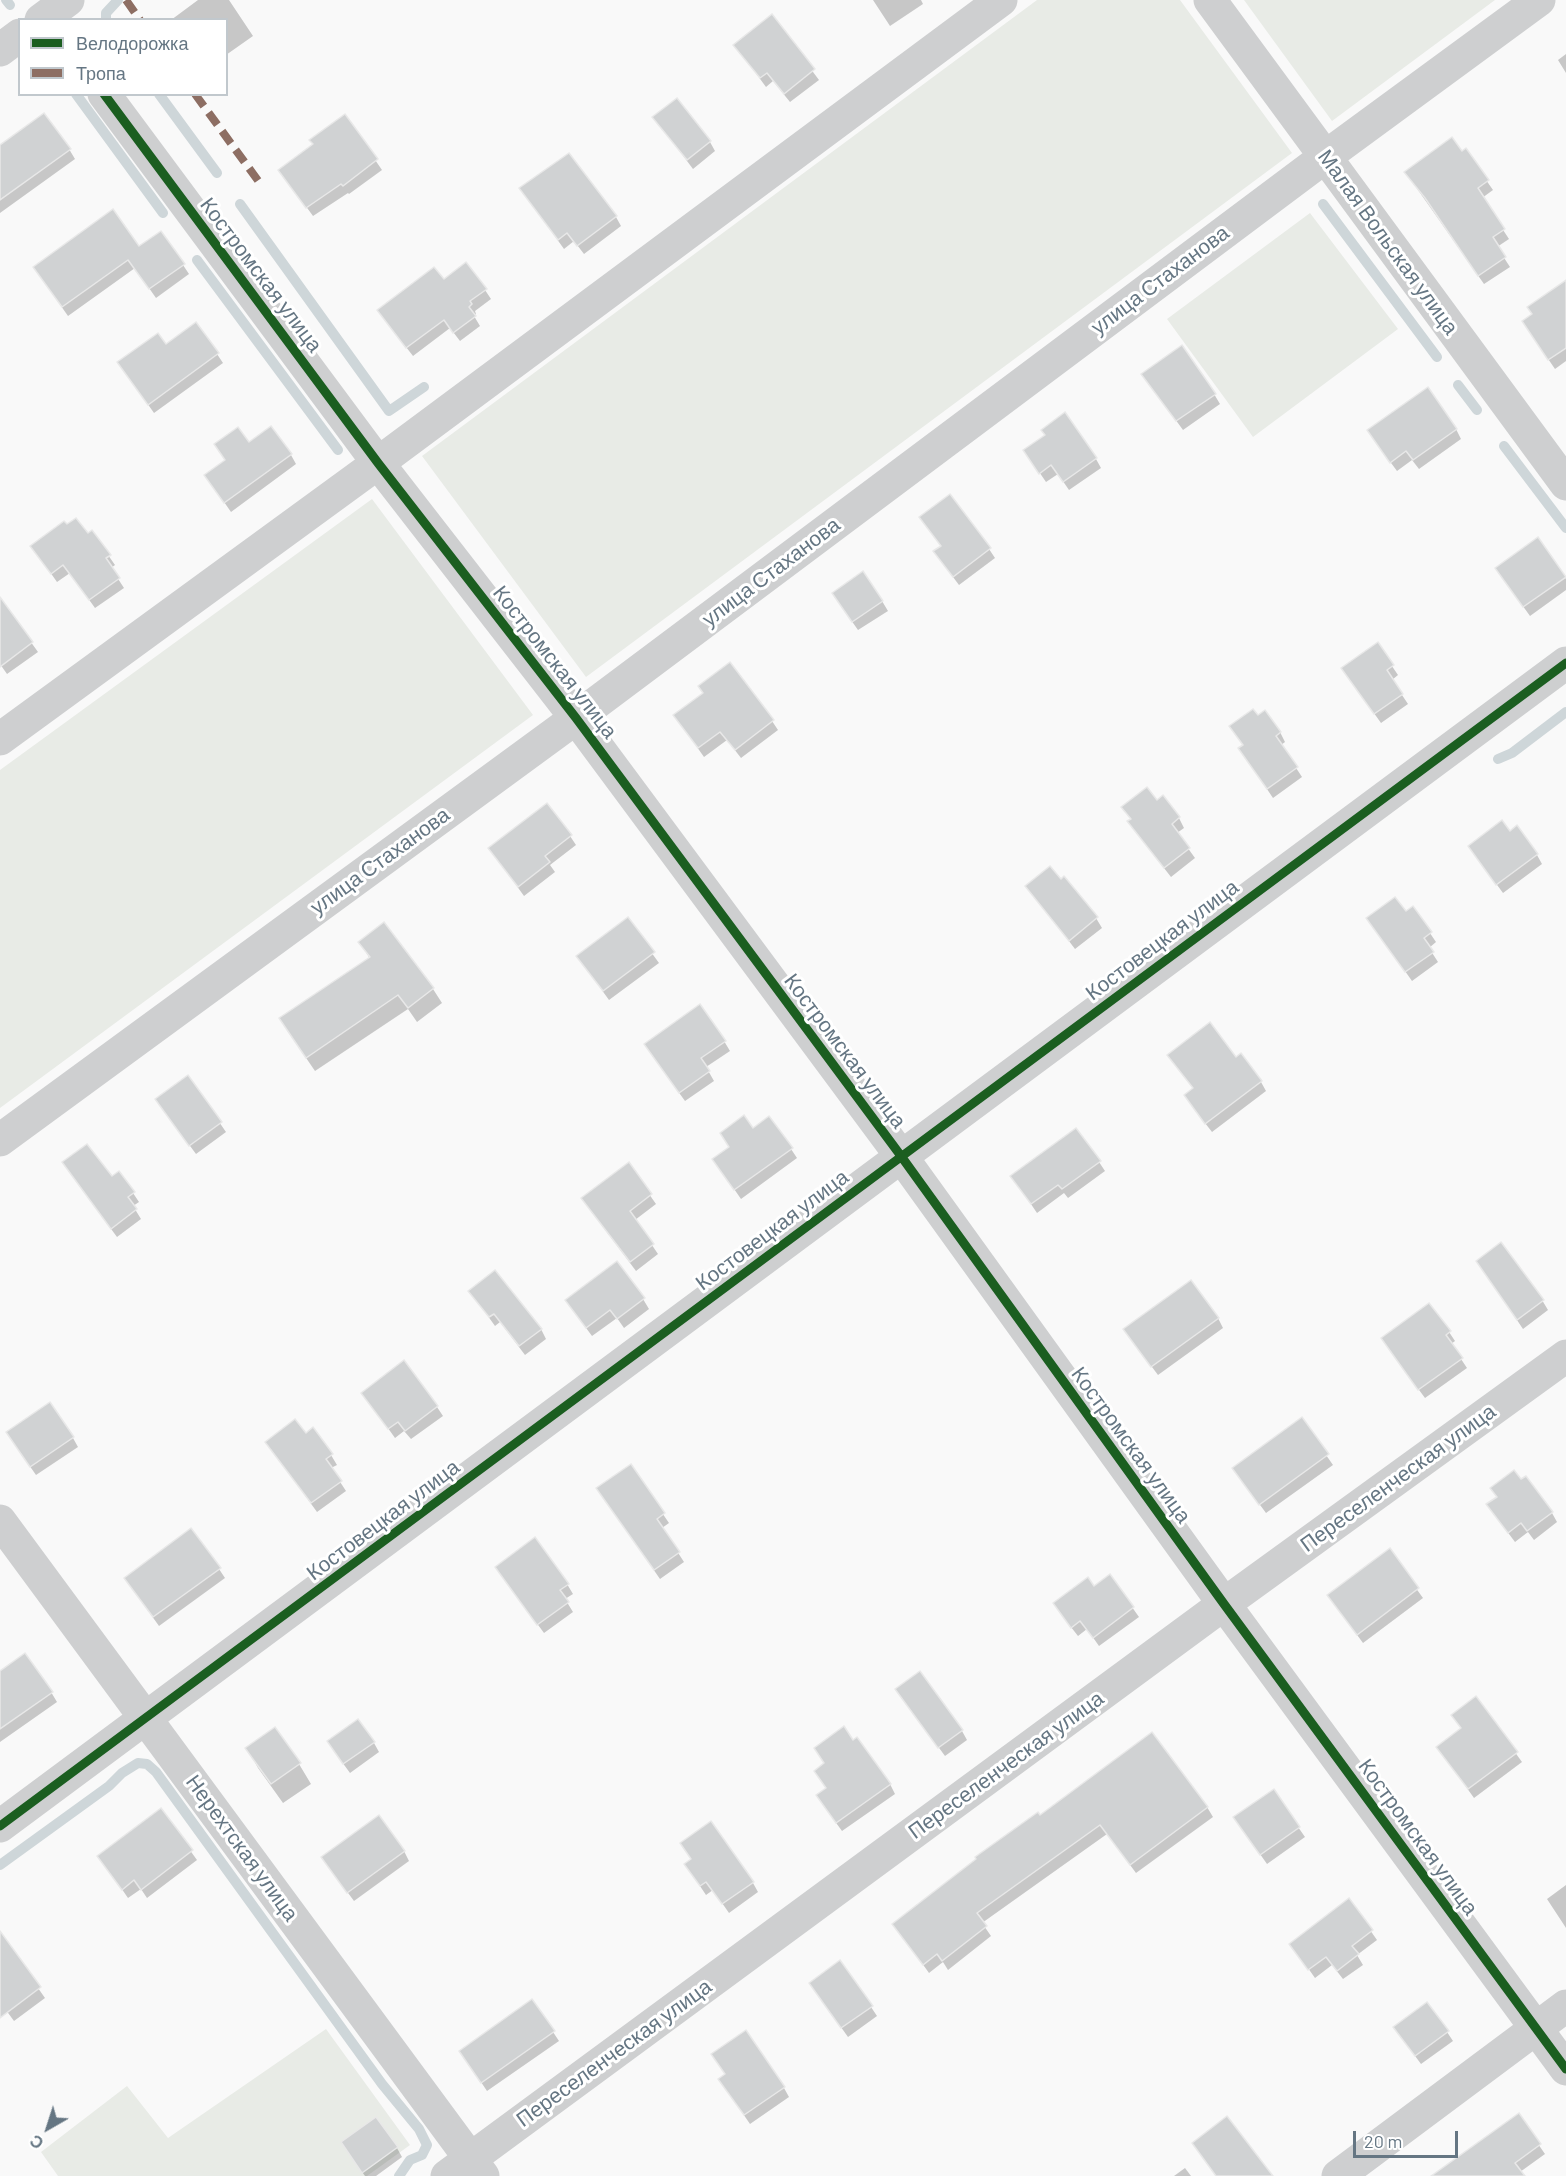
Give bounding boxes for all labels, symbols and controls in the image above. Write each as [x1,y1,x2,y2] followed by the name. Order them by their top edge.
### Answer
[18,18,228,96] legend
[76,32,188,54] text: Велодорожка
[76,62,126,84] text: Тропа
[1312,145,1464,339] street label: Малая Вольская улица
[195,193,327,357] street label: Костромская улица
[1086,220,1234,340] street label: улица Стаханова
[697,512,845,632] street label: улица Стаханова
[488,581,622,743] street label: Костромская улица
[305,802,455,920] street label: улица Стаханова
[1081,874,1243,1006] street label: Костовецкая улица
[779,969,911,1133] street label: Костромская улица
[691,1164,853,1296] street label: Костовецкая улица
[1066,1362,1196,1528] street label: Костромская улица
[1296,1399,1500,1557] street label: Переселенческая улица
[302,1454,464,1586] street label: Костовецкая улица
[904,1686,1108,1844] street label: Переселенческая улица
[1353,1754,1483,1920] street label: Костромская улица
[181,1770,303,1926] street label: Нерехтская улица
[512,1974,716,2132] street label: Переселенческая улица
[18,2098,78,2158] north arrow
[1356,2119,1461,2157] scale bar
[1364,2130,1402,2152] text: 20 m
[26,2131,47,2153] text: С

